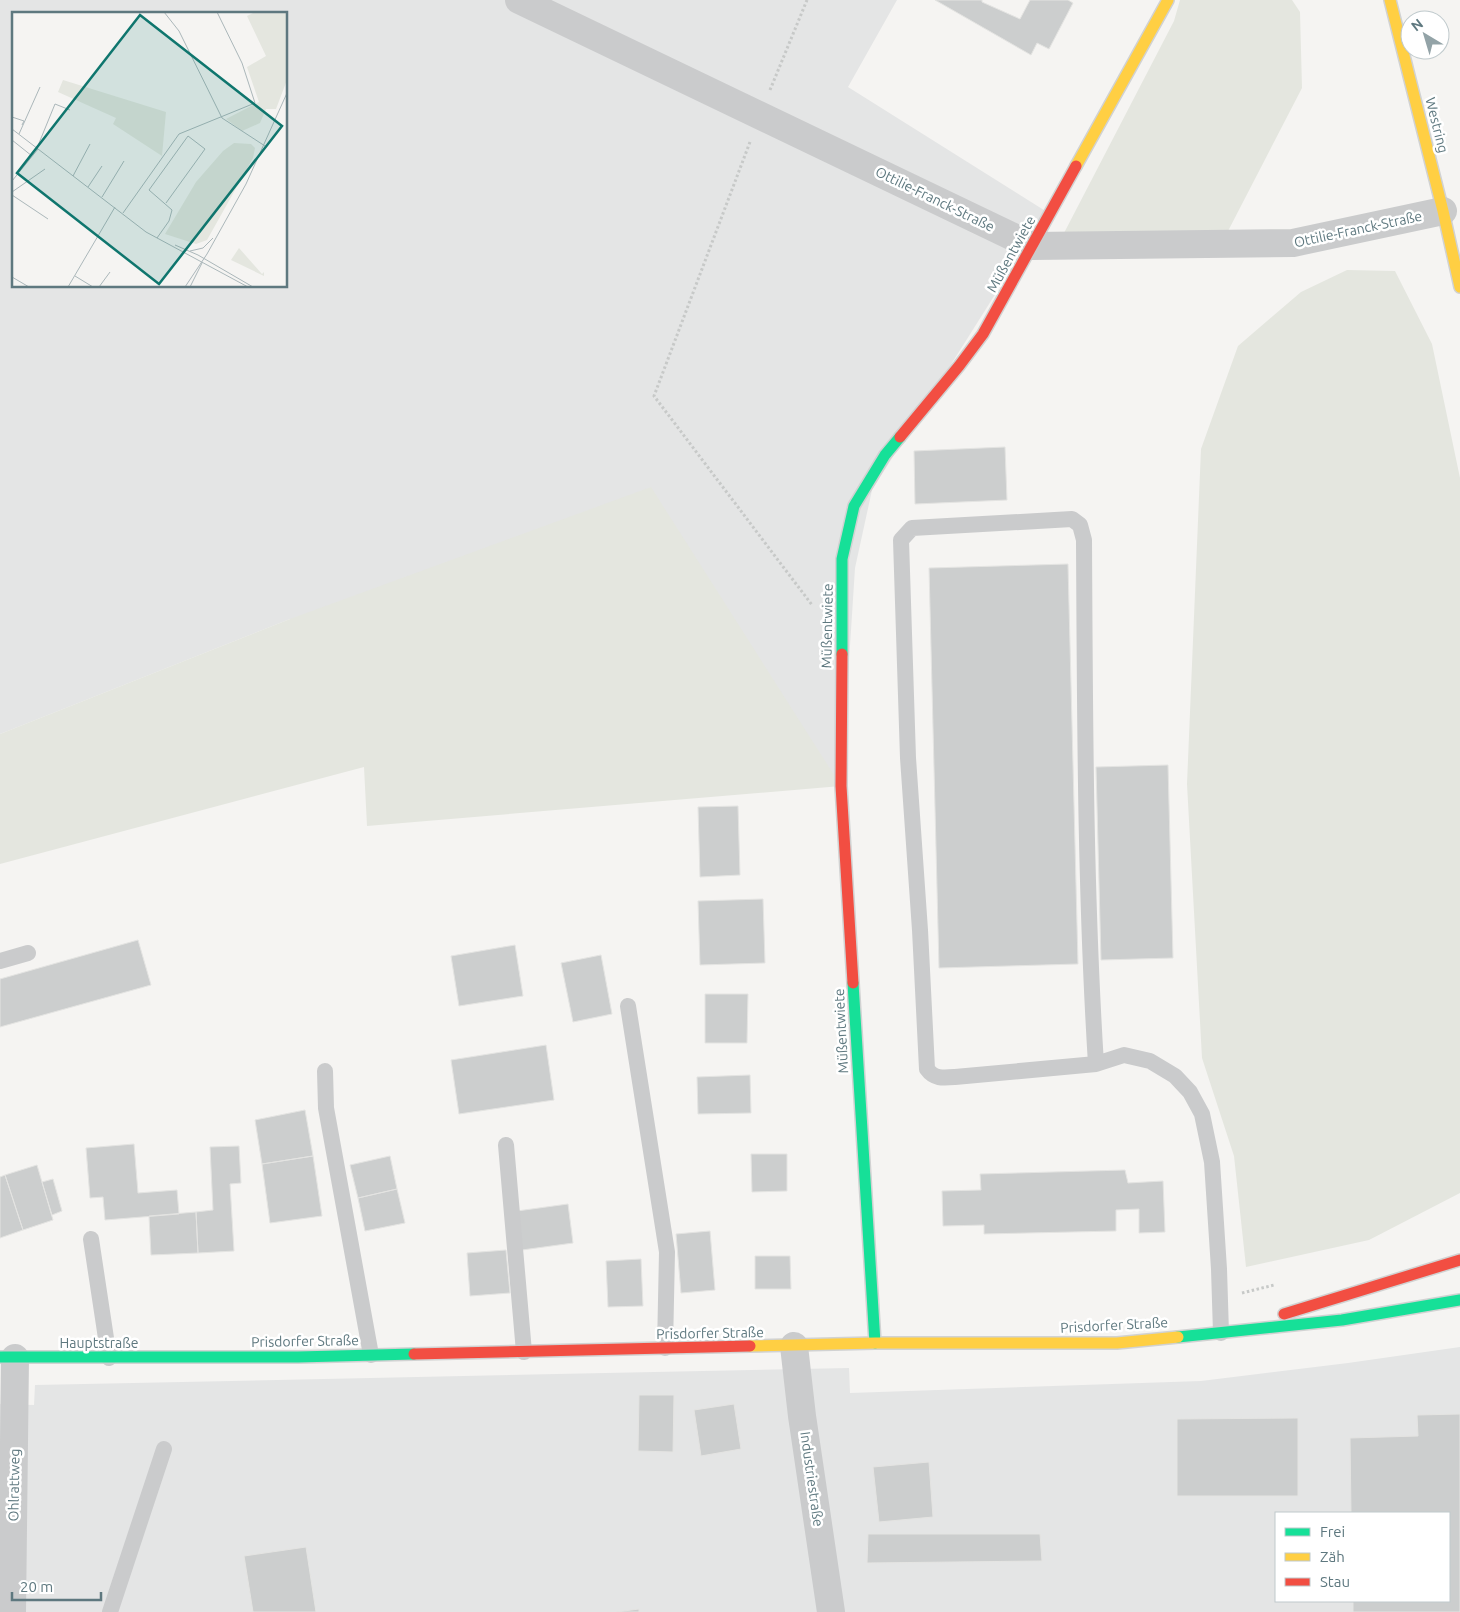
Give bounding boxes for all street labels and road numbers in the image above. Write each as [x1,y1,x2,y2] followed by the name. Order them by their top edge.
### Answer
[1422,96,1452,154] street label: Westring
[873,163,997,235] street label: Ottilie-Franck-Straße
[1292,208,1424,250] street label: Ottilie-Franck-Straße
[983,213,1039,295] street label: Müßentwiete
[818,583,836,669] street label: Müßentwiete
[831,988,851,1074] street label: Müßentwiete
[1060,1314,1168,1336] street label: Prisdorfer Straße
[656,1324,764,1342] street label: Prisdorfer Straße
[251,1332,359,1350] street label: Prisdorfer Straße
[60,1335,138,1351] street label: Hauptstraße
[797,1430,827,1528] street label: Industriestraße
[5,1449,23,1521] street label: Ohlrattweg

